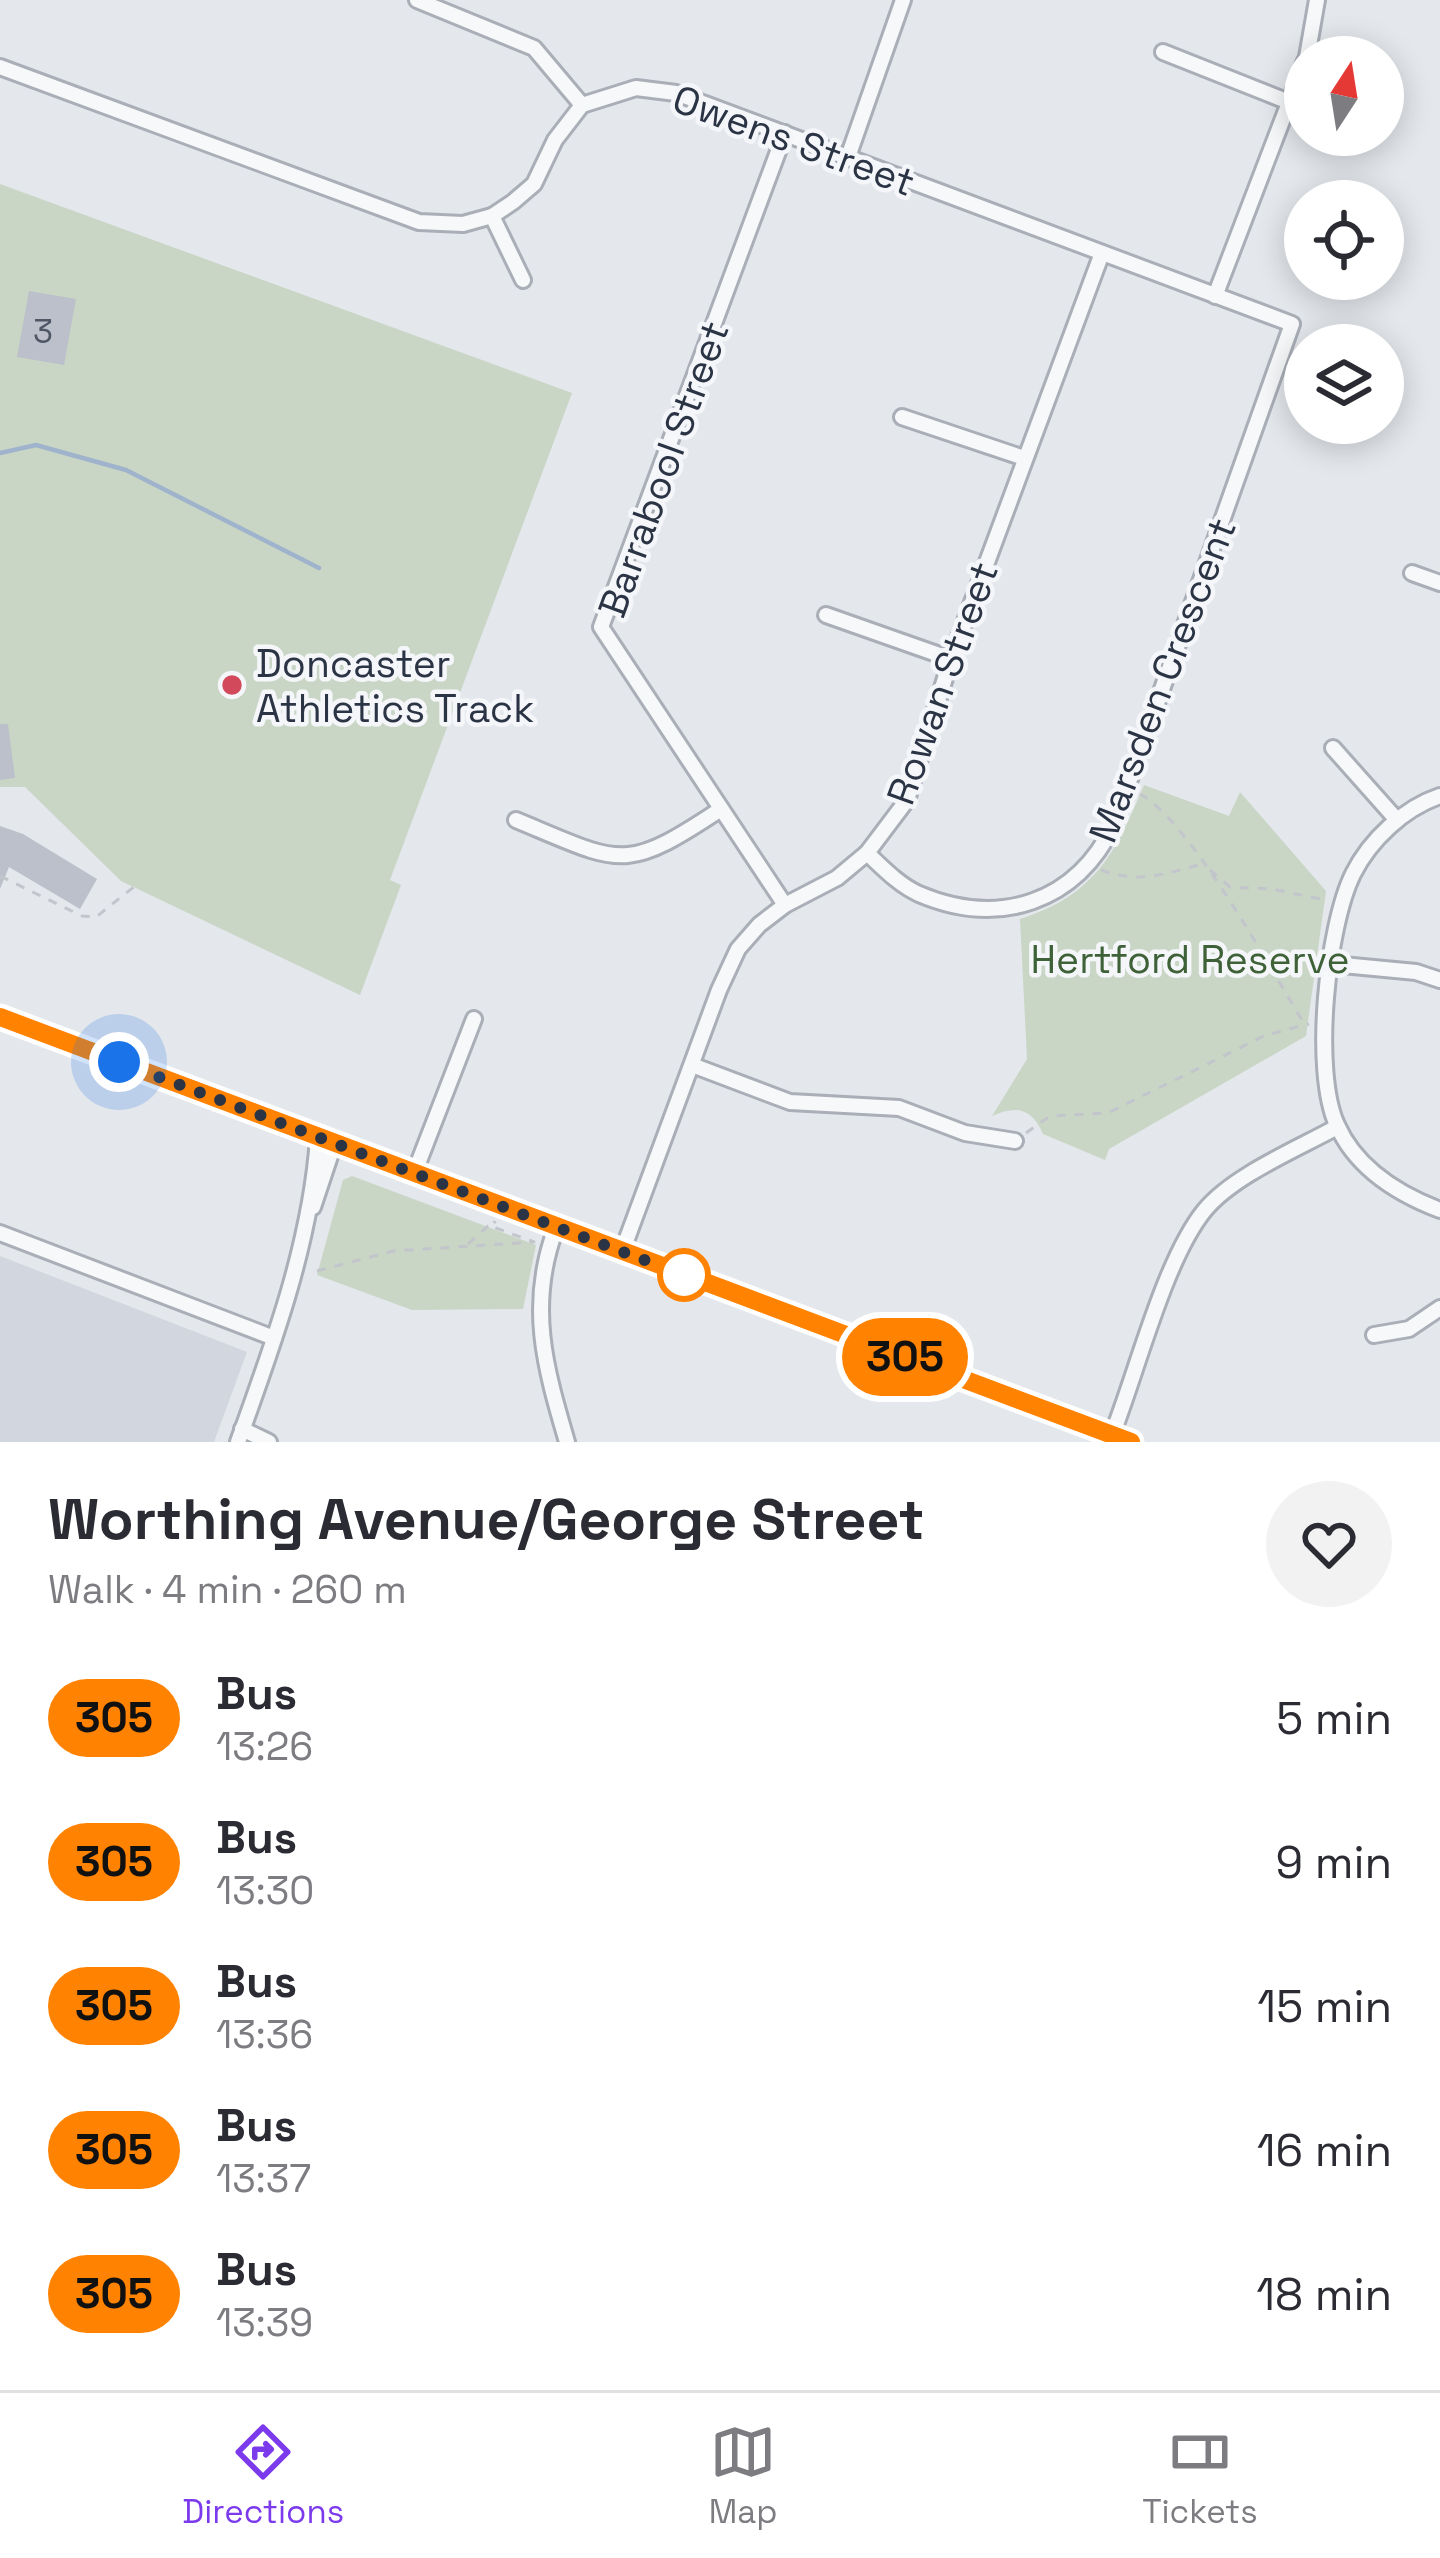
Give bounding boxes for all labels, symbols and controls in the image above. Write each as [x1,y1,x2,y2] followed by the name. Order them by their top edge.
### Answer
[1284,36,1404,156] north arrow
[1284,36,1404,444] map controls
[666,74,921,207] street label: Owens Street
[1284,180,1404,300] button: locate
[33,311,53,353] house number: 3
[587,314,740,624] street label: Barrabool Street
[1284,324,1404,444] button: layers
[1078,511,1247,849] street label: Marsden Crescent
[876,555,1009,811] street label: Rowan Street
[256,639,534,733] place label: Doncaster Athletics Track
[219,672,245,698] marker: Doncaster Athletics Track
[1030,935,1350,984] park label: Hertford Reserve
[89,1032,149,1092] your location
[659,1250,709,1300] unlabelled marker
[836,1318,974,1396] line badge: 305
[866,1330,944,1383] text: 305
[1266,1481,1392,1607] button: heart
[48,1483,924,1556] text: Worthing Avenue/George Street
[48,1565,407,1614] text: Walk · 4 min · 260 m
[216,1665,297,1722] text: Bus
[1276,1690,1392,1747] text: 5 min
[75,1691,153,1744] text: 305
[216,1722,313,1771] text: 13:26
[216,1809,297,1866] text: Bus
[1276,1834,1392,1891] text: 9 min
[75,1835,153,1888] text: 305
[216,1866,314,1915] text: 13:30
[216,1953,297,2010] text: Bus
[1257,1978,1392,2035] text: 15 min
[75,1979,153,2032] text: 305
[216,2010,313,2059] text: 13:36
[216,2097,297,2154] text: Bus
[1257,2122,1392,2179] text: 16 min
[75,2123,153,2176] text: 305
[216,2154,311,2203] text: 13:37
[216,2241,297,2298] text: Bus
[1256,2266,1392,2323] text: 18 min
[75,2267,153,2320] text: 305
[216,2298,313,2347] text: 13:39
[182,2419,344,2533] tab: Directions
[709,2419,778,2533] tab: Map
[1142,2419,1258,2533] tab: Tickets

